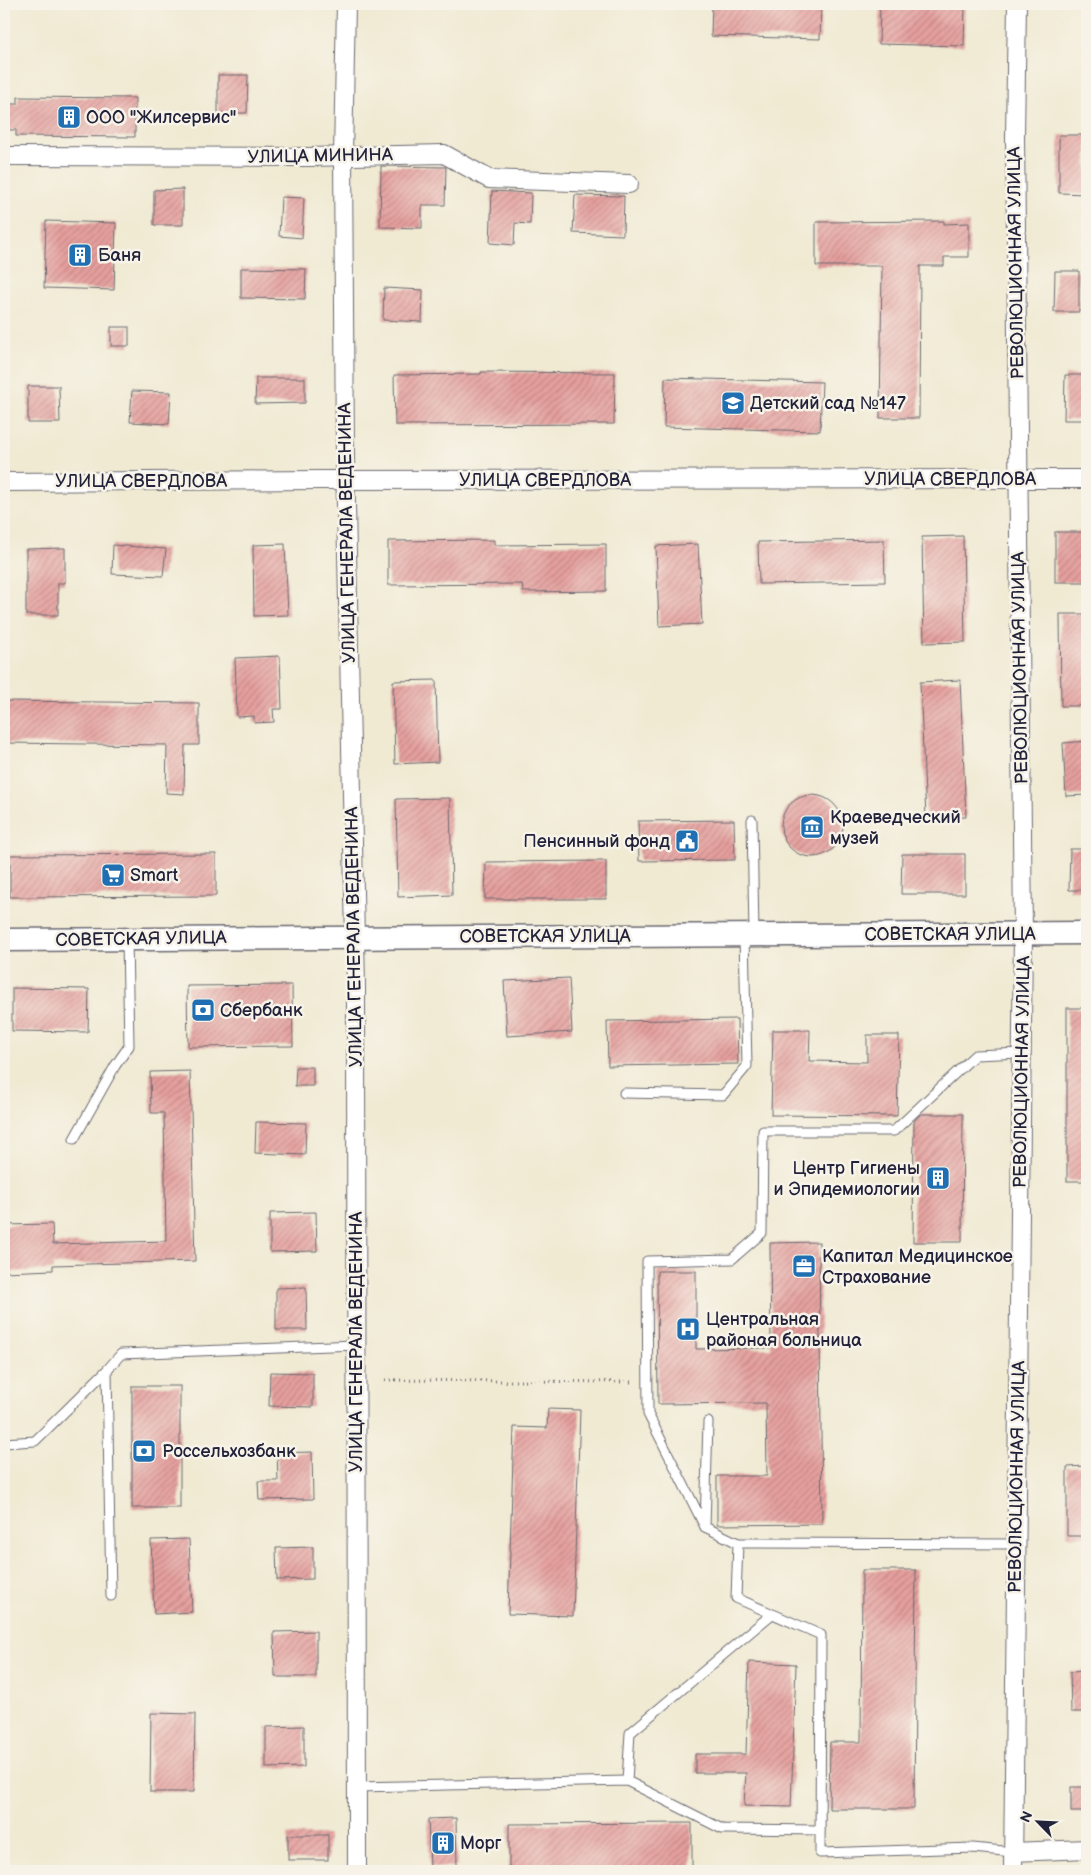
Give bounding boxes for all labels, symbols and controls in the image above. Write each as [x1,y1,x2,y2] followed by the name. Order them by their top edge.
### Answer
[56,104,82,130] building icon: ООО "Жилсервис"
[86,107,236,128] place label: ООО "Жилсервис"
[247,144,393,168] street label: УЛИЦА МИНИНА
[1003,146,1029,379] street label: РЕВОЛЮЦИОННАЯ УЛИЦА
[67,242,93,268] building icon: Баня
[98,245,141,266] place label: Баня
[720,390,746,416] school or university icon: Детский сад №147
[750,393,906,414] place label: Детский сад №147
[334,402,360,664] street label: УЛИЦА ГЕНЕРАЛА ВЕДЕНИНА
[864,469,1036,490] street label: УЛИЦА СВЕРДЛОВА
[459,470,631,491] street label: УЛИЦА СВЕРДЛОВА
[55,471,227,492] street label: УЛИЦА СВЕРДЛОВА
[1007,551,1033,784] street label: РЕВОЛЮЦИОННАЯ УЛИЦА
[341,806,367,1068] street label: УЛИЦА ГЕНЕРАЛА ВЕДЕНИНА
[830,807,961,849] place label: Краеведческий музей
[799,814,825,840] museum icon: Краеведческий музей
[674,828,700,854] public building icon: Пенсинный фонд
[523,831,670,852] place label: Пенсинный фонд
[100,862,126,888] supermarket icon: Smart
[130,865,179,886] place label: Smart
[864,924,1036,945] street label: СОВЕТСКАЯ УЛИЦА
[459,926,631,947] street label: СОВЕТСКАЯ УЛИЦА
[55,927,227,951] street label: СОВЕТСКАЯ УЛИЦА
[1009,955,1035,1188] street label: РЕВОЛЮЦИОННАЯ УЛИЦА
[190,997,216,1023] bank icon: Сбербанк
[220,1000,303,1021] place label: Сбербанк
[774,1158,920,1200] place label: Центр Гигиены и Эпидемиологии
[925,1165,951,1191] building icon: Центр Гигиены и Эпидемиологии
[346,1211,367,1472] street label: УЛИЦА ГЕНЕРАЛА ВЕДЕНИНА
[822,1246,1013,1288] place label: Капитал Медицинское Страхование
[791,1253,817,1279] office icon: Капитал Медицинское Страхование
[706,1309,862,1351] place label: Центральная районая больница
[675,1316,701,1342] hospital icon: Центральная районая больница
[1004,1360,1030,1593] street label: РЕВОЛЮЦИОННАЯ УЛИЦА
[131,1438,157,1464] bank icon: Россельхозбанк
[162,1441,296,1462] place label: Россельхозбанк
[1014,1798,1064,1848] north arrow
[1017,1809,1036,1825] text: N
[430,1830,456,1856] building icon: Морг
[460,1833,502,1854] place label: Морг

